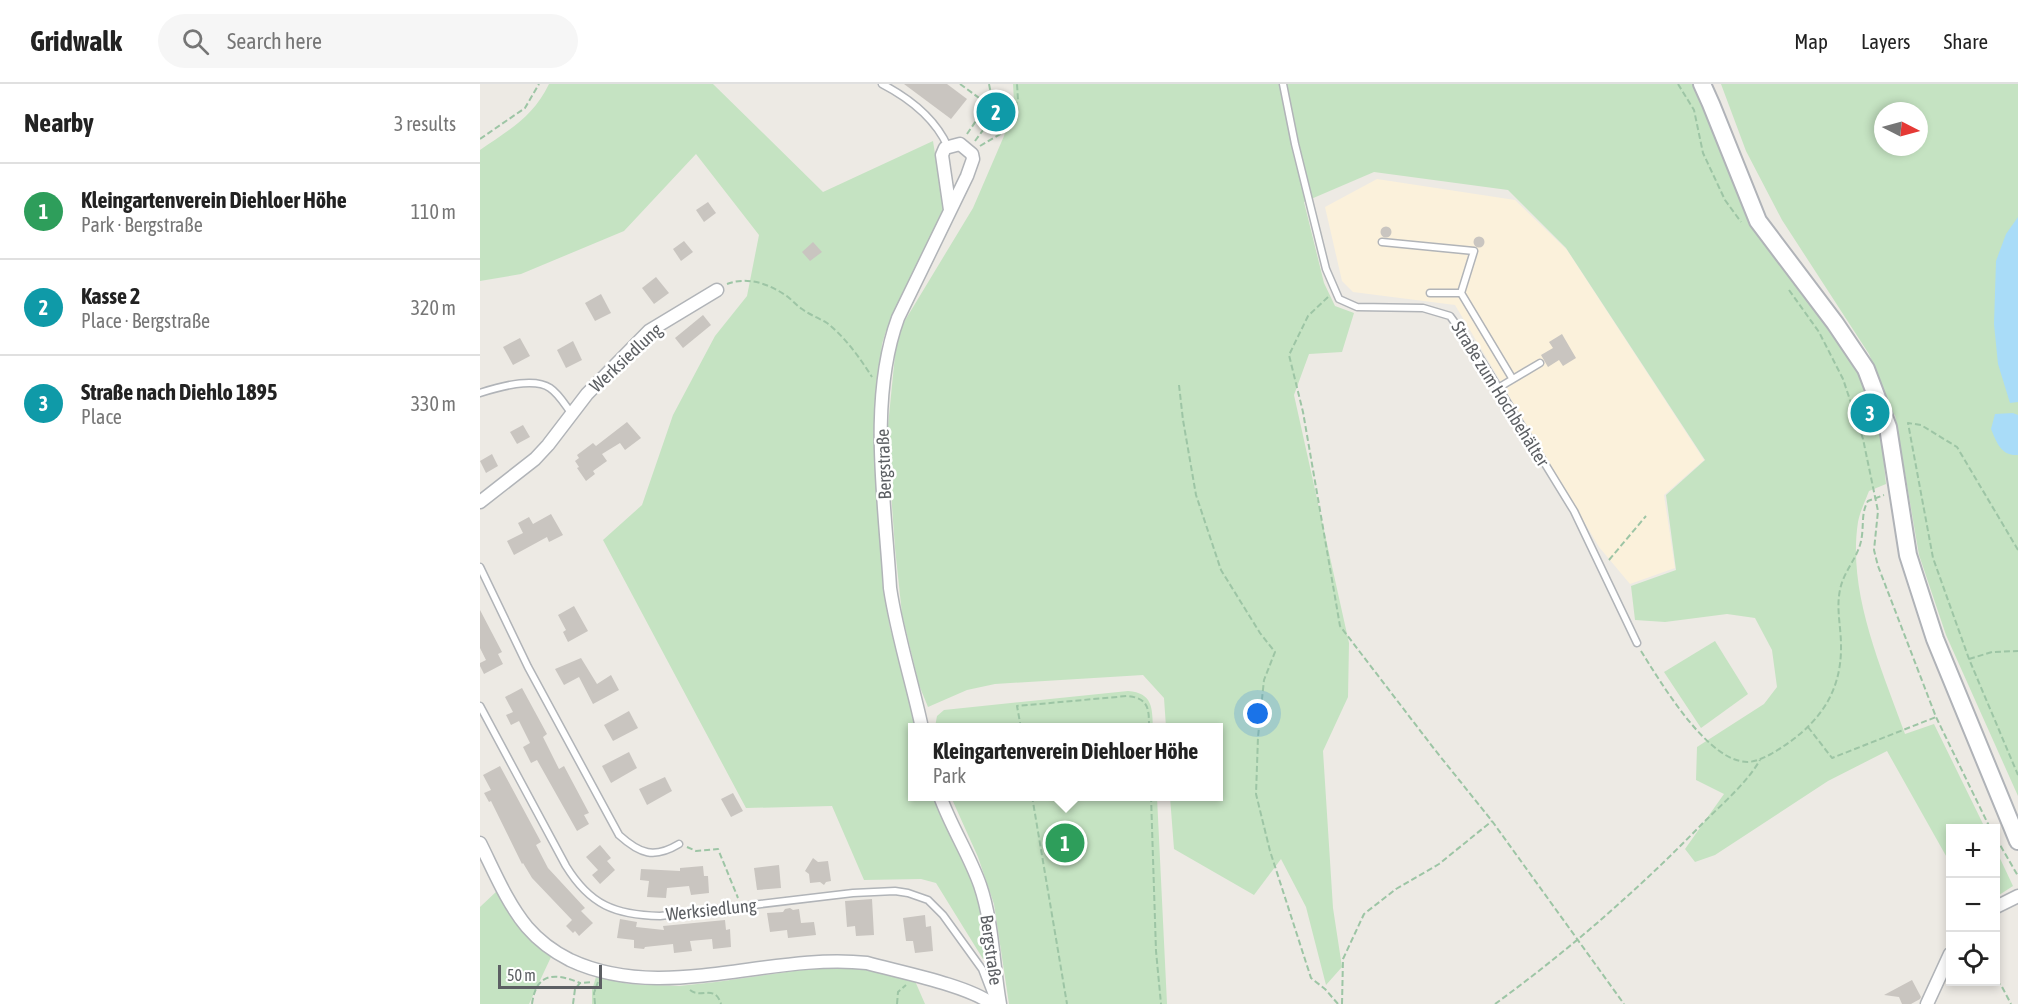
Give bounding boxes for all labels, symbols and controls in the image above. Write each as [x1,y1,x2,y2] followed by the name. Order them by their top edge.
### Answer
[158,14,578,68] search box
[30,25,122,57] text: Gridwalk
[179,25,212,58] icon: search
[227,28,322,54] text: Search here
[1794,29,1828,53] text: Map
[1861,29,1911,53] text: Layers
[1944,29,1988,53] text: Share
[976,90,1016,135] pin: 2
[1874,102,1928,156] north arrow
[24,108,94,138] text: Nearby
[394,112,456,135] text: 3 results
[81,187,347,213] text: Kleingartenverein Diehloer Höhe
[39,200,48,223] text: 1
[411,200,456,223] text: 110 m
[81,213,203,236] text: Park · Bergstraße
[81,283,140,309] text: Kasse 2
[39,296,48,319] text: 2
[411,296,456,319] text: 320 m
[81,309,210,332] text: Place · Bergstraße
[1447,317,1554,471] street label: Straße zum Hochbehälter
[585,319,666,396] street label: Werksiedlung
[81,379,277,405] text: Straße nach Diehlo 1895
[1850,390,1890,436] pin: 3
[39,392,48,415] text: 3
[411,392,456,415] text: 330 m
[81,405,122,428] text: Place
[872,428,895,500] street label: Bergstraße
[1243,699,1272,728] your location
[908,723,1223,801] popup
[933,738,1198,764] text: Kleingartenverein Diehloer Höhe
[933,764,966,787] text: Park
[1046,820,1084,866] pin: 1
[1946,824,2000,986] map controls
[1946,824,2000,878] button: +
[1946,878,2000,932] button: −
[665,894,758,925] street label: Werksiedlung
[976,913,1007,986] street label: Bergstraße
[1946,932,2000,986] button: locate
[498,962,602,990] scale bar
[507,966,536,984] text: 50 m

